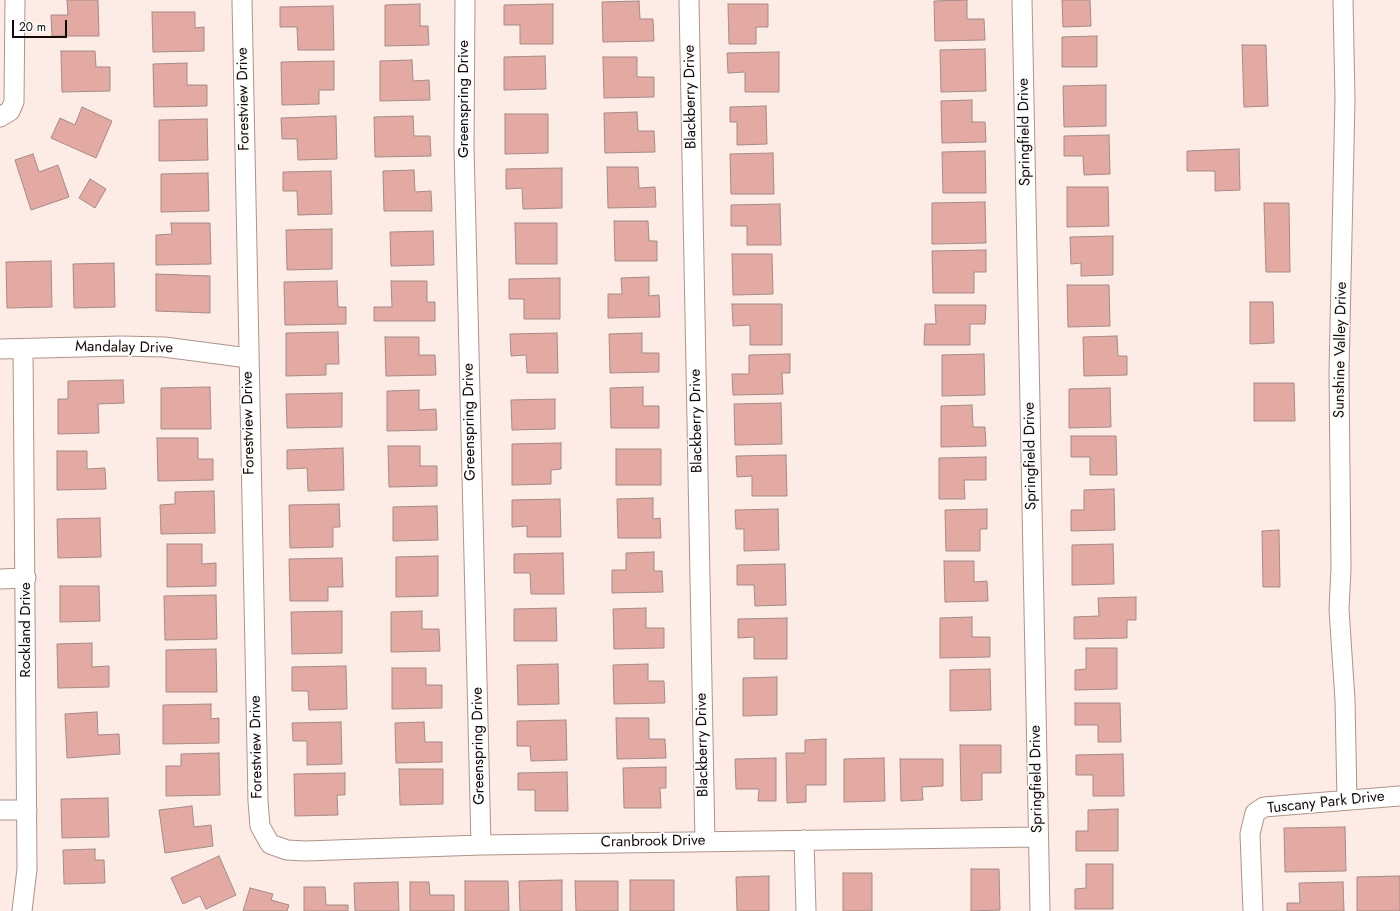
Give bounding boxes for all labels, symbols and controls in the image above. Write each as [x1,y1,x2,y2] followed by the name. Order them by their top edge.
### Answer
[14,12,69,38] scale bar
[19,18,46,36] text: 20 m
[455,40,473,158] street label: Greenspring Drive
[681,45,701,149] street label: Blackberry Drive
[234,47,254,151] street label: Forestview Drive
[1015,78,1035,186] street label: Springfield Drive
[1331,282,1351,418] street label: Sunshine Valley Drive
[75,338,173,358] street label: Mandalay Drive
[460,363,480,481] street label: Greenspring Drive
[687,369,707,473] street label: Blackberry Drive
[239,371,259,475] street label: Forestview Drive
[1021,402,1041,510] street label: Springfield Drive
[17,582,35,678] street label: Rockland Drive
[469,687,489,805] street label: Greenspring Drive
[693,693,713,797] street label: Blackberry Drive
[247,695,267,799] street label: Forestview Drive
[1027,725,1047,833] street label: Springfield Drive
[1267,788,1385,818] street label: Tuscany Park Drive
[600,832,706,852] street label: Cranbrook Drive

